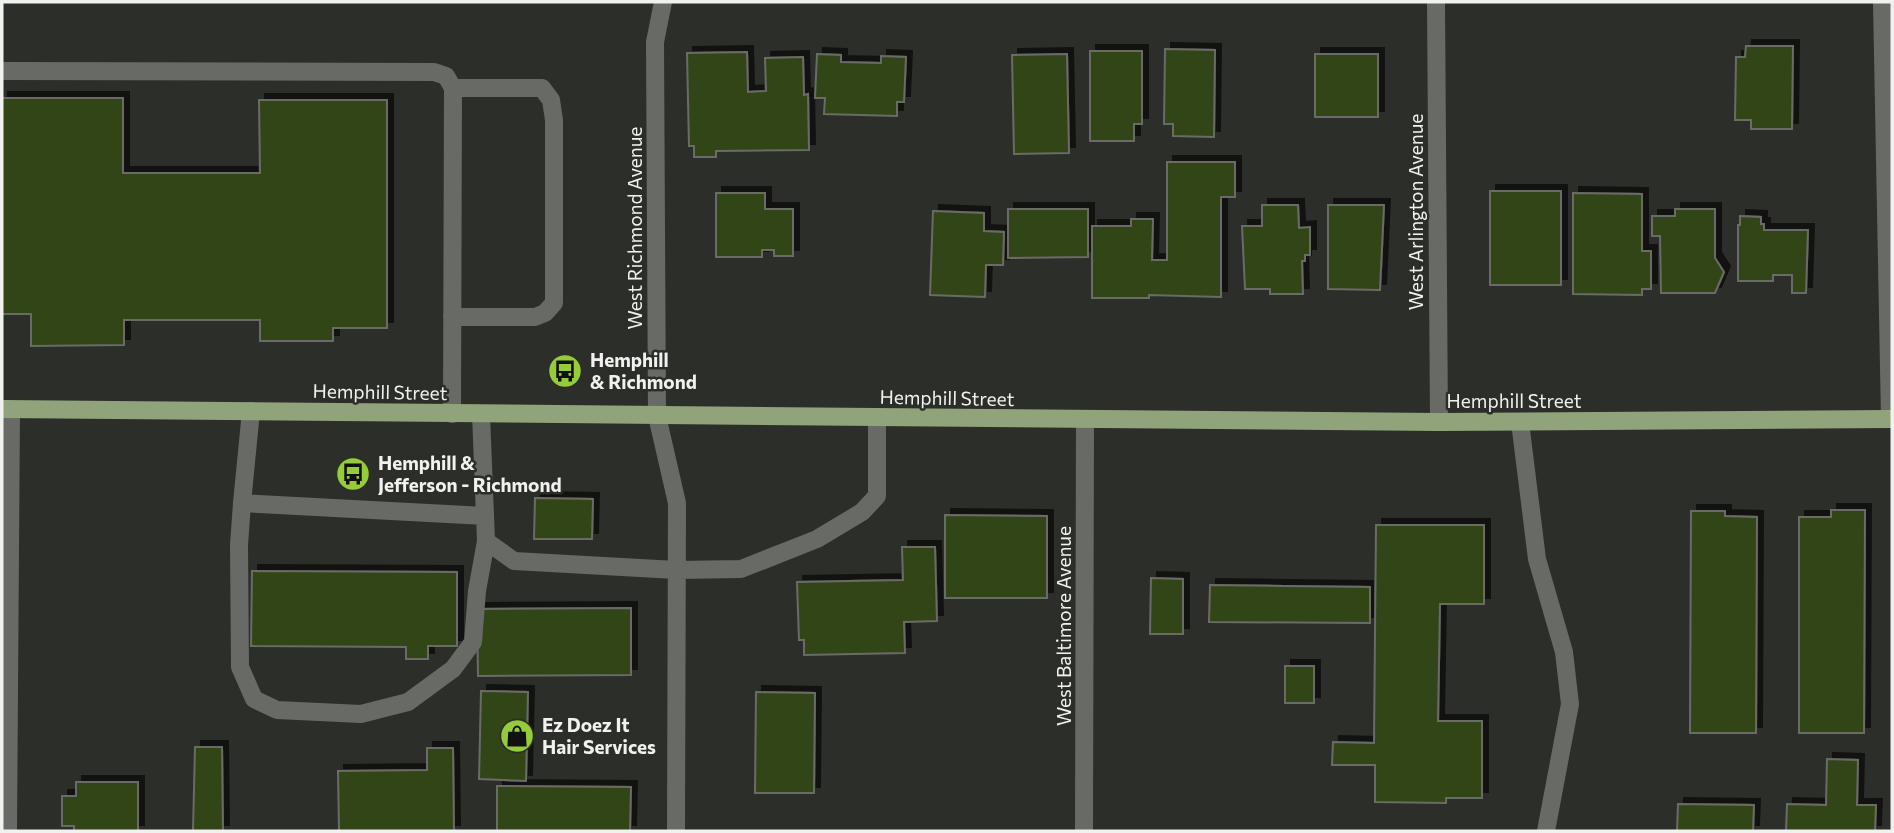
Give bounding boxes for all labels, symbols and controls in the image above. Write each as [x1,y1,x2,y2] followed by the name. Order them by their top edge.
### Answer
[1404,114,1427,310] street label: West Arlington Avenue
[623,127,646,329] street label: West Richmond Avenue
[590,348,697,393] place label: Hemphill & Richmond
[546,352,584,390] bus stop icon: Hemphill & Richmond
[312,379,448,404] street label: Hemphill Street
[879,385,1015,410] street label: Hemphill Street
[1447,389,1582,412] street label: Hemphill Street
[378,451,562,496] place label: Hemphill & Jefferson - Richmond
[334,455,372,493] bus stop icon: Hemphill & Jefferson - Richmond
[1052,526,1075,726] street label: West Baltimore Avenue
[542,713,656,758] place label: Ez Doez It Hair Services
[498,717,536,755] shop icon: Ez Doez It Hair Services

